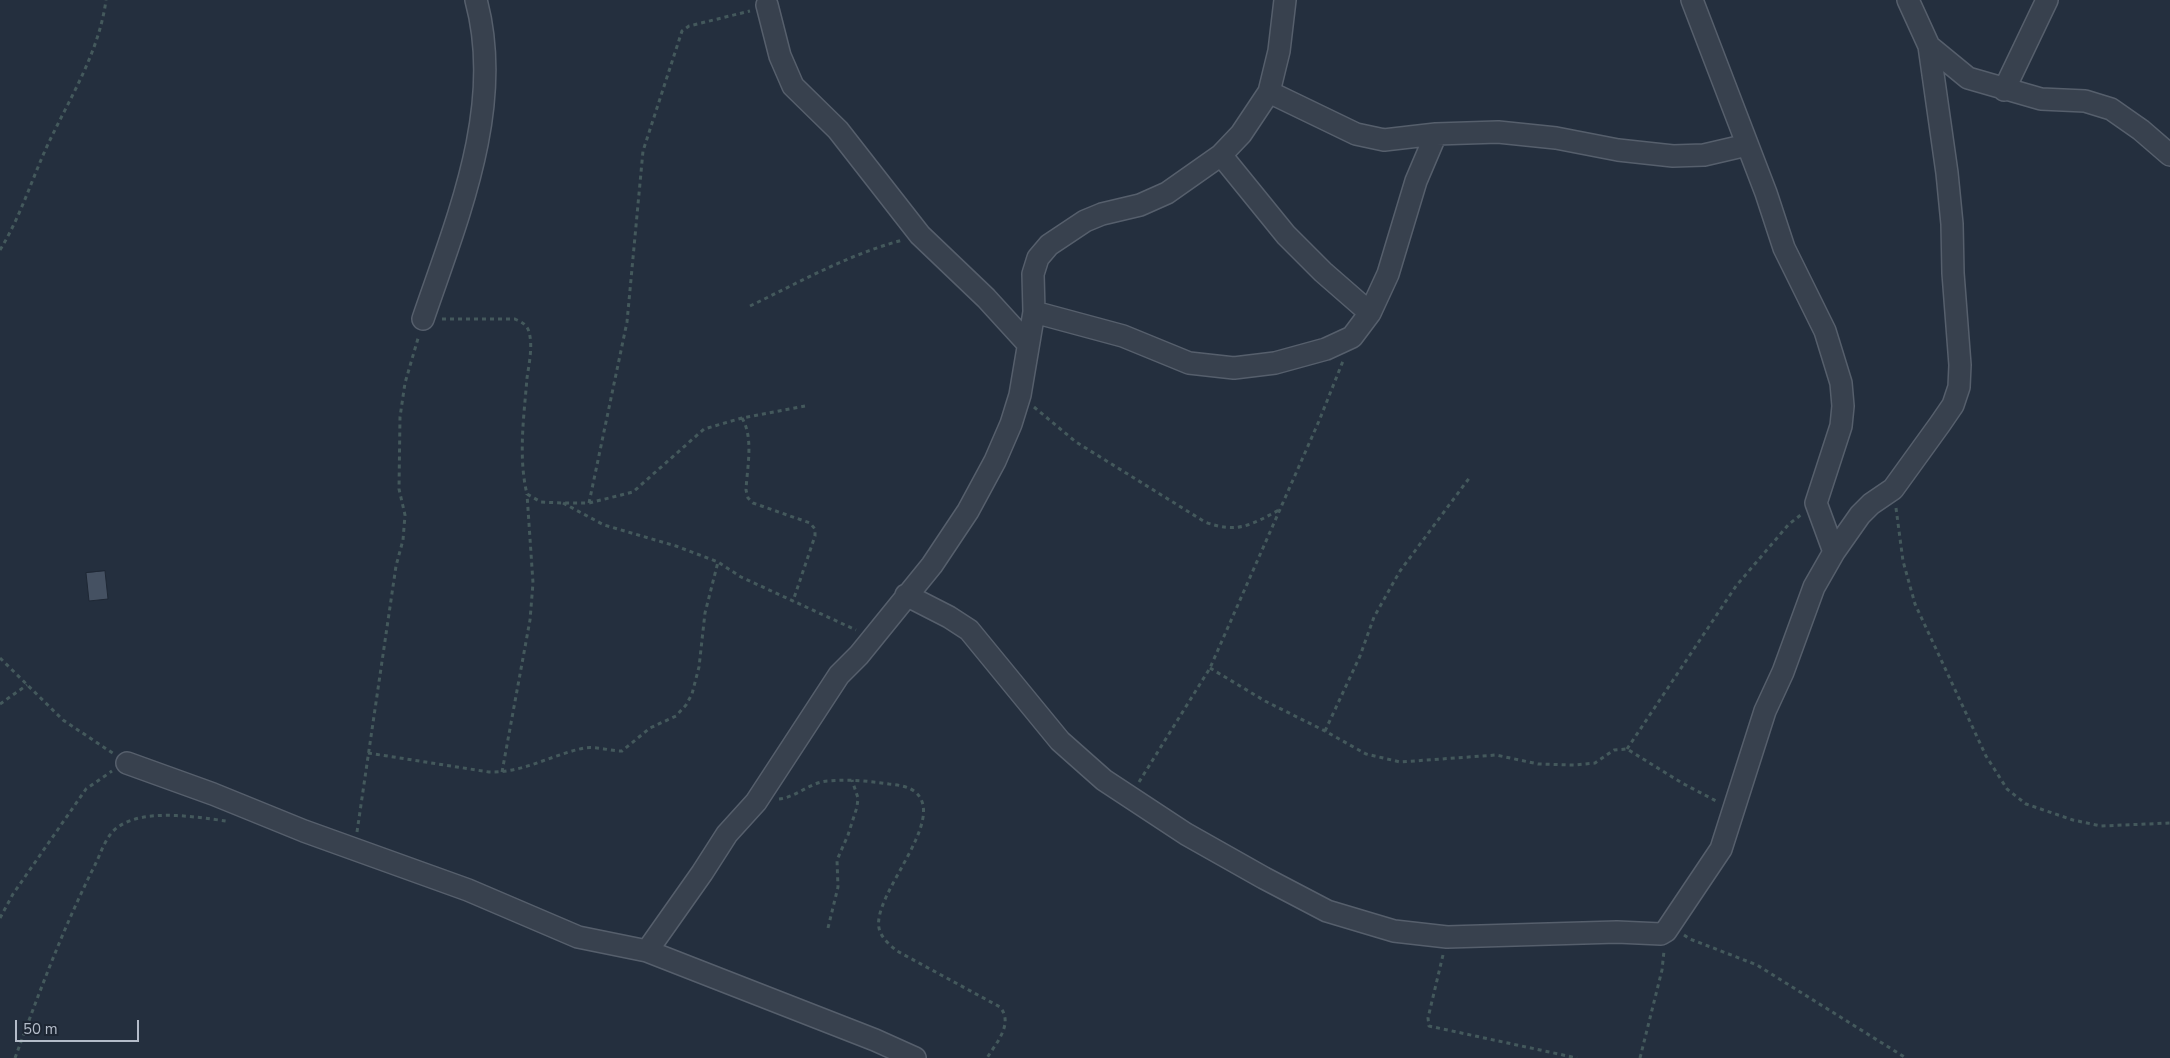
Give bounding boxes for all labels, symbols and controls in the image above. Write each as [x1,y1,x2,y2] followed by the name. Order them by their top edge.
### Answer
[18,1010,141,1042] scale bar
[23,1019,58,1039] text: 50 m

